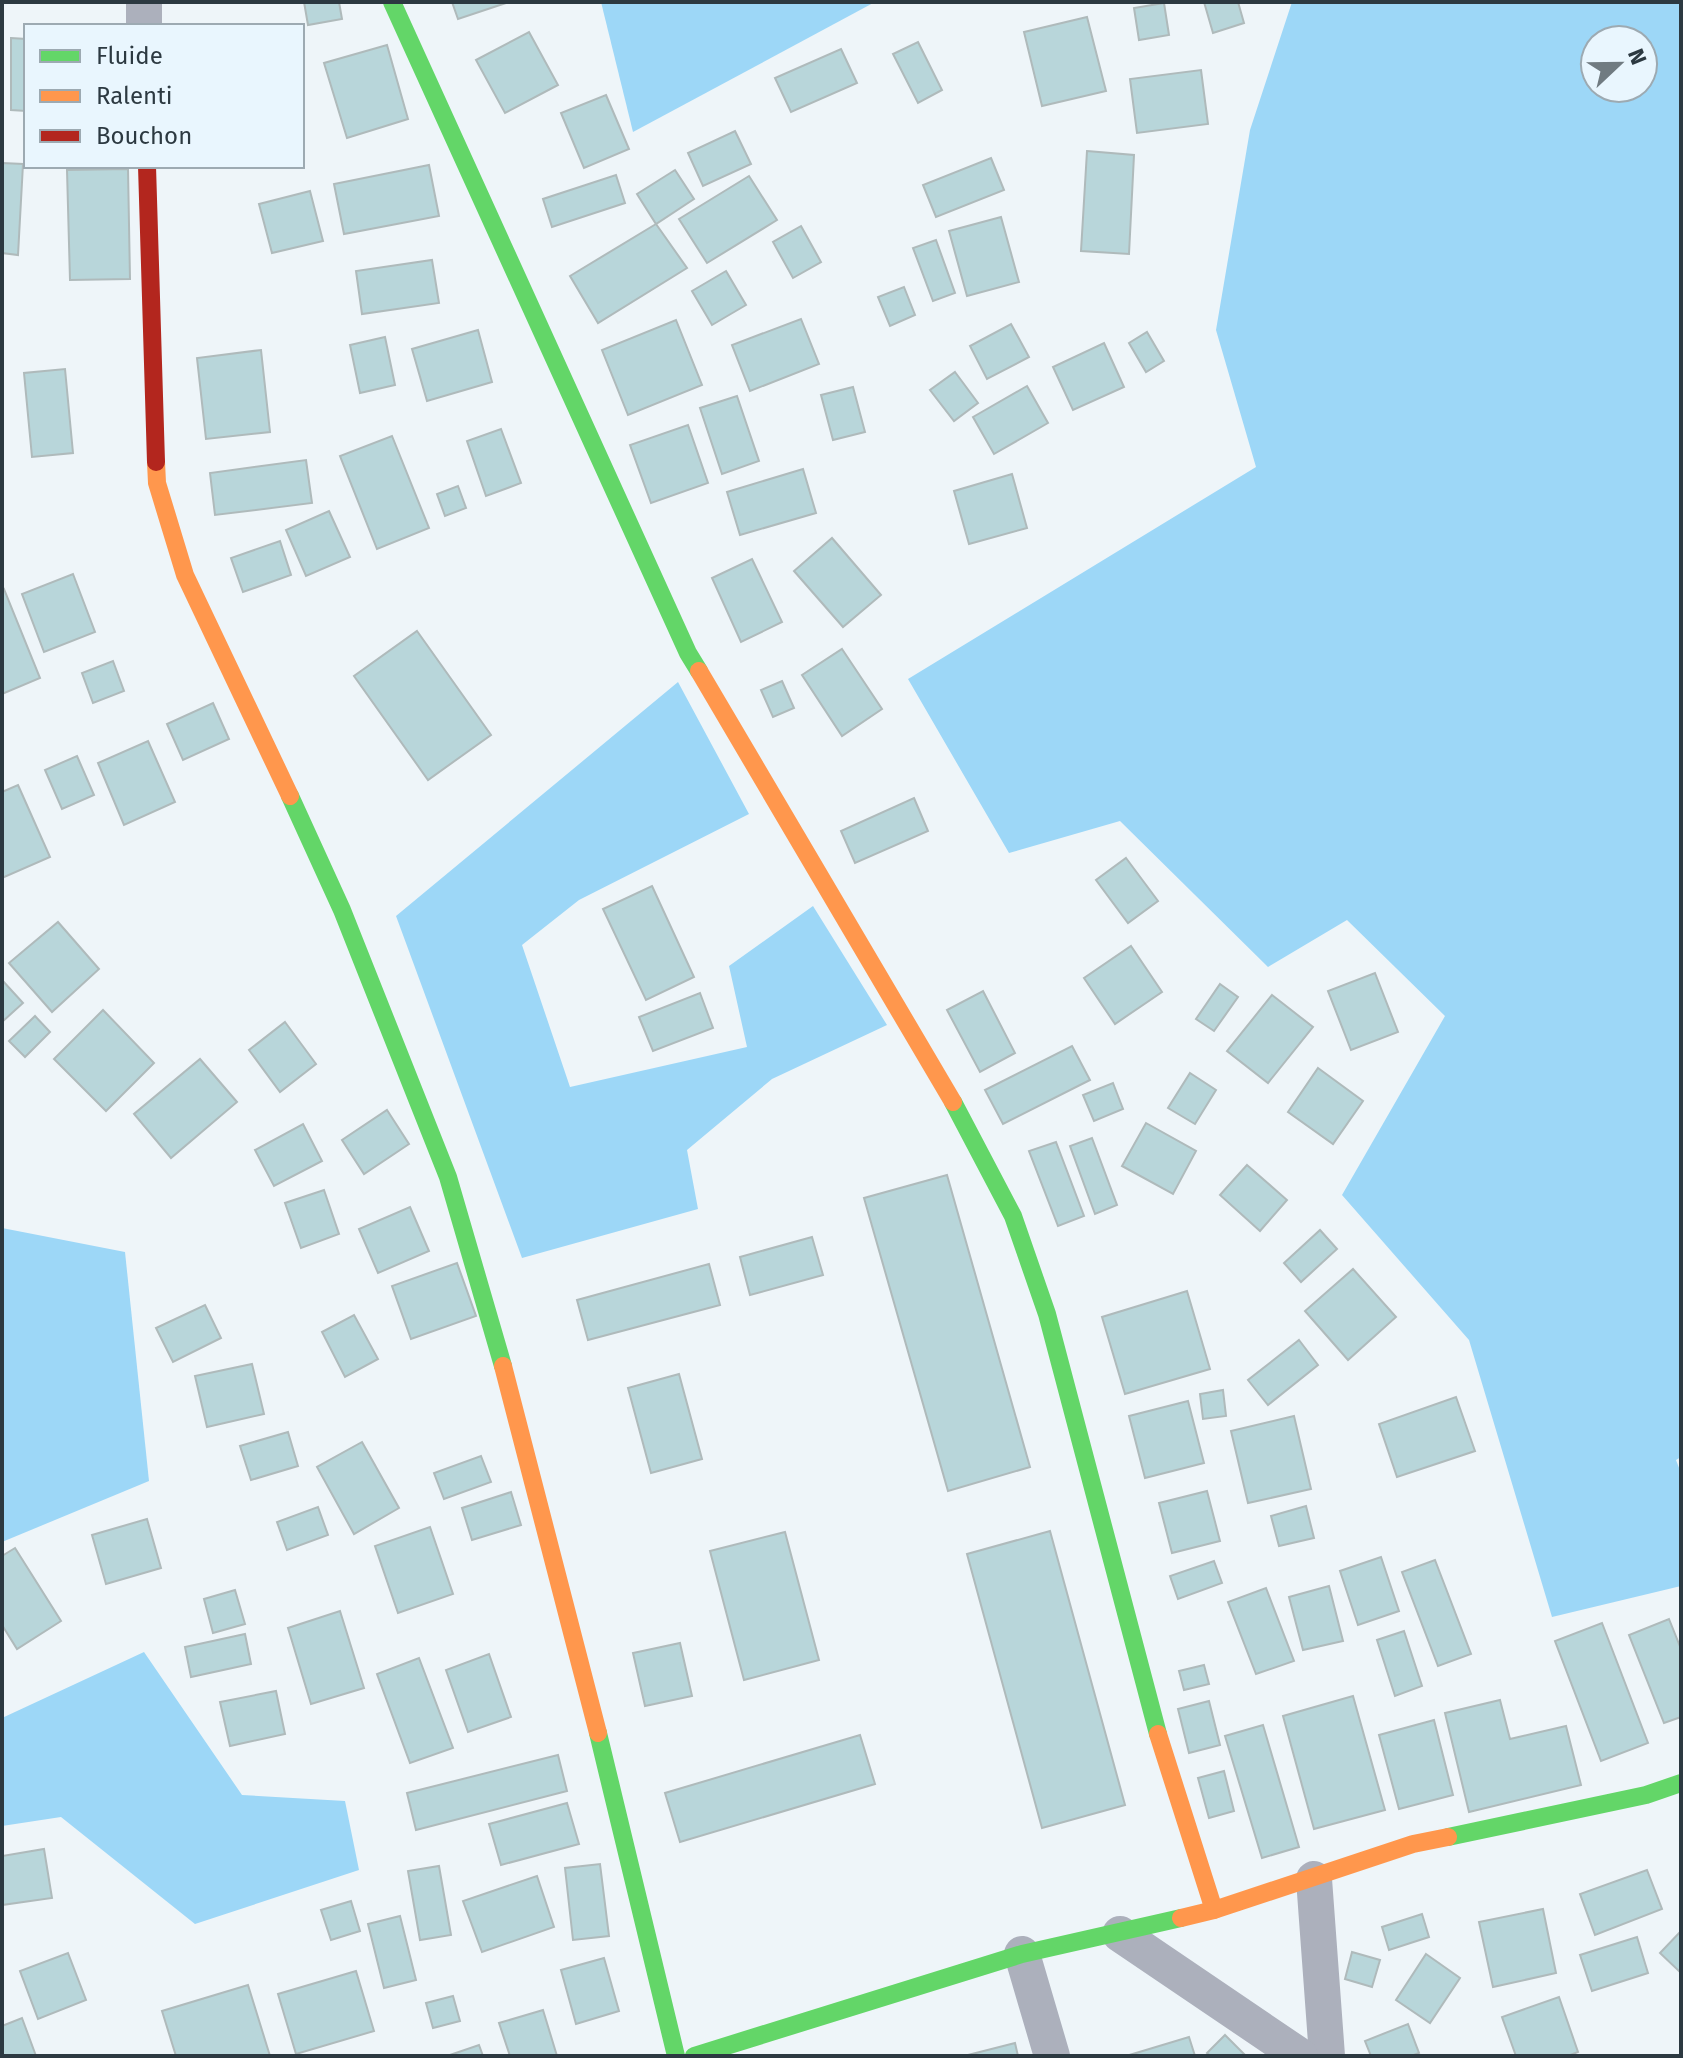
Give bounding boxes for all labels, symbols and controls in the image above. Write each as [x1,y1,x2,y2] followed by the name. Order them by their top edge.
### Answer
[24,24,304,168] legend
[1579,24,1659,104] north arrow
[96,42,163,70] text: Fluide
[1622,45,1652,69] text: N
[96,82,173,110] text: Ralenti
[96,122,192,150] text: Bouchon

